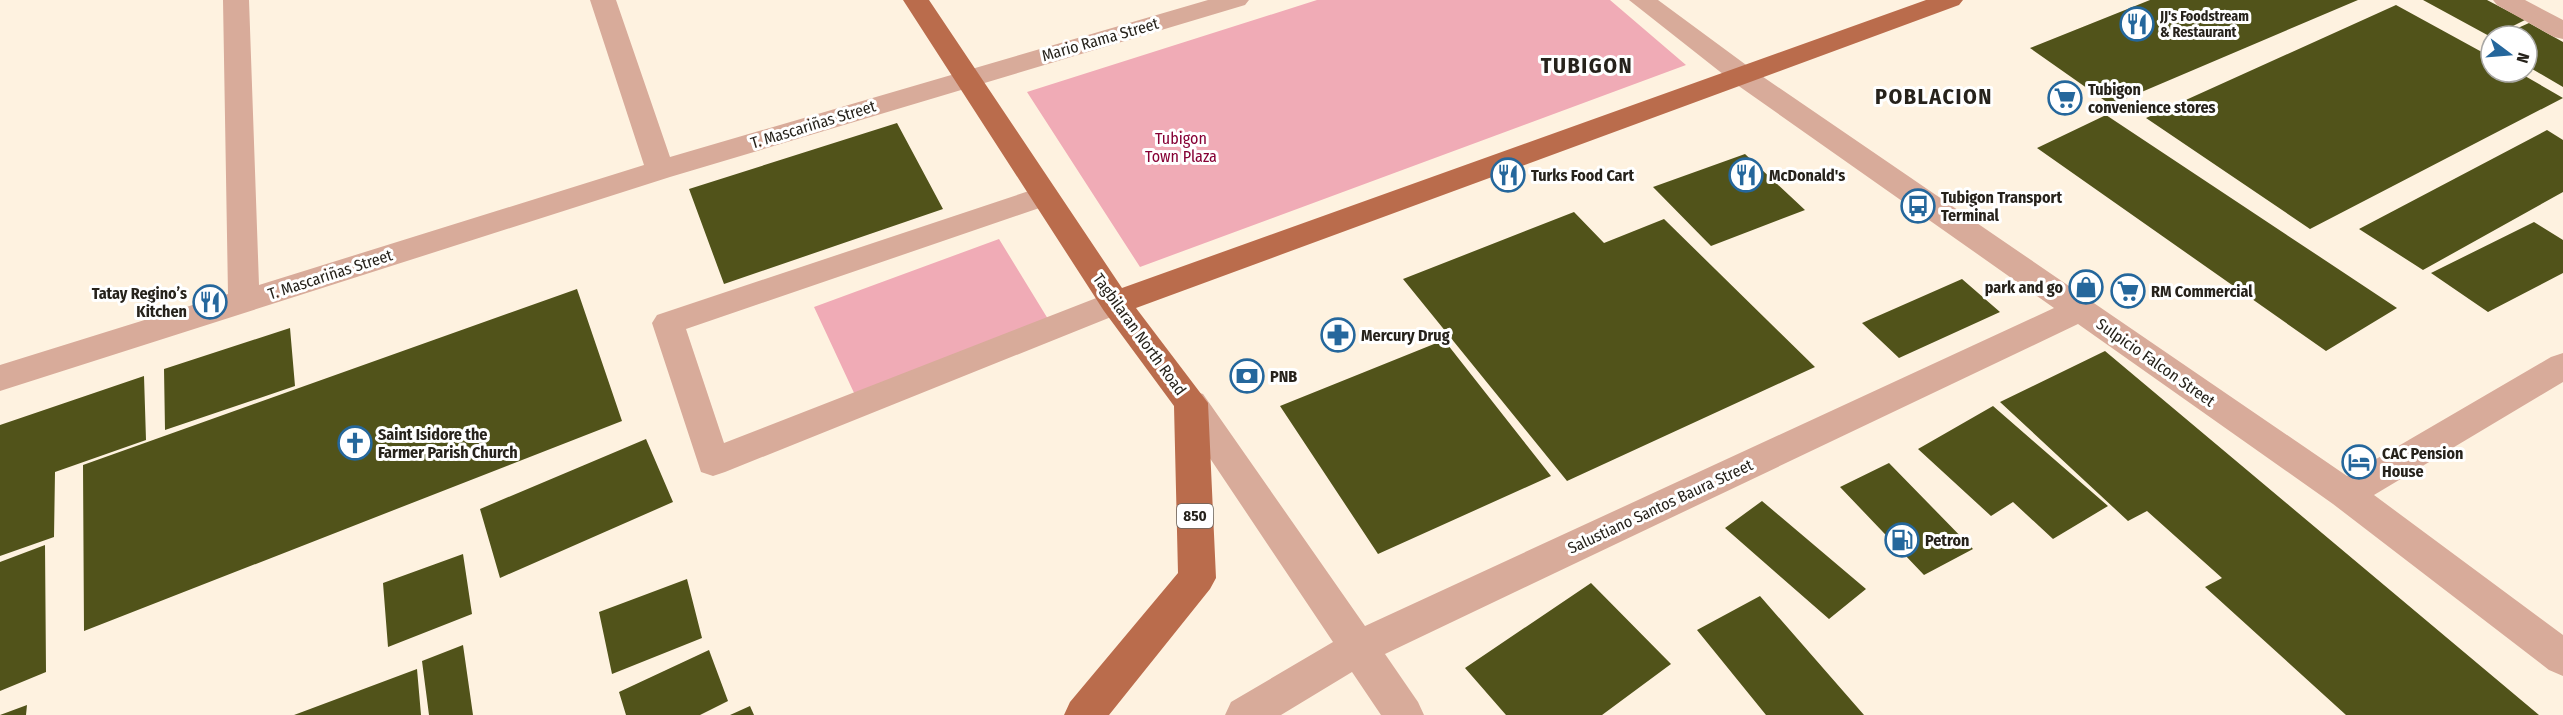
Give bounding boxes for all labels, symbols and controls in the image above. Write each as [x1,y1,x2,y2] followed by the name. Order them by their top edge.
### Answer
[2119,6,2155,42] restaurant icon: JJ's Foodstream & Restaurant
[2159,8,2249,41] place label: JJ's Foodstream & Restaurant
[1040,14,1161,65] street label: Mario Rama Street
[2479,24,2539,84] north arrow
[2512,51,2533,65] text: N
[1541,52,1633,79] district label: TUBIGON
[2047,80,2083,116] supermarket icon: Tubigon convenience stores
[2088,80,2216,117] place label: Tubigon convenience stores
[1875,83,1993,110] district label: POBLACION
[748,96,879,153] street label: T. Mascariñas Street
[1145,129,1217,166] park label: Tubigon Town Plaza
[1490,157,1526,193] restaurant icon: Turks Food Cart
[1728,157,1764,193] restaurant icon: McDonald's
[1531,166,1634,185] place label: Turks Food Cart
[1769,166,1845,185] place label: McDonald's
[1900,188,1936,224] bus stop icon: Tubigon Transport Terminal
[1941,188,2062,225] place label: Tubigon Transport Terminal
[266,245,396,304] street label: T. Mascariñas Street
[2068,269,2104,305] shop icon: park and go
[1089,270,1190,399] street label: Tagbilaran North Road
[2110,273,2146,309] supermarket icon: RM Commercial
[1985,278,2063,297] place label: park and go
[2151,282,2253,301] place label: RM Commercial
[92,284,187,321] place label: Tatay Regino’s Kitchen
[192,284,228,320] restaurant icon: Tatay Regino’s Kitchen
[2093,314,2219,411] street label: Sulpicio Falcon Street
[1320,317,1356,353] pharmacy icon: Mercury Drug
[1361,326,1450,345] place label: Mercury Drug
[1229,358,1265,394] bank icon: PNB
[1270,367,1297,386] place label: PNB
[337,425,373,461] church icon: Saint Isidore the Farmer Parish Church
[378,425,518,462] place label: Saint Isidore the Farmer Parish Church
[2341,444,2377,480] hotel icon: CAC Pension House
[2382,444,2463,481] place label: CAC Pension House
[1565,455,1756,558] street label: Salustiano Santos Baura Street
[1177,504,1213,528] road number: 850
[1884,522,1920,558] fuel station icon: Petron
[1925,531,1969,550] place label: Petron

